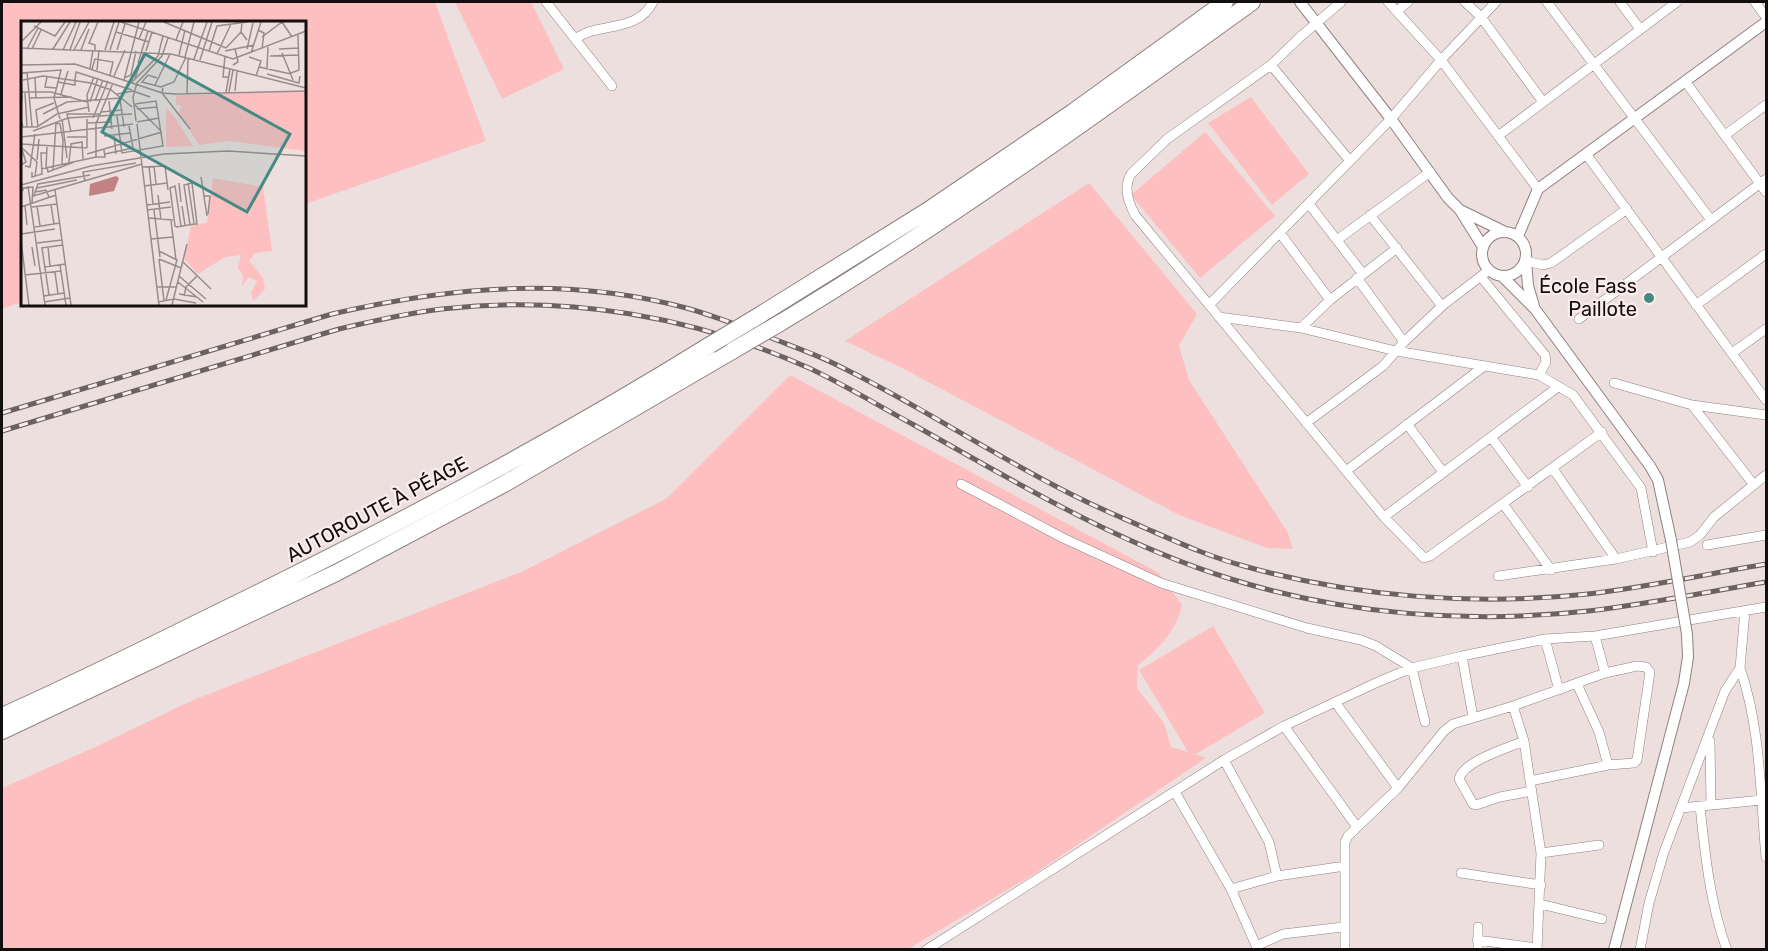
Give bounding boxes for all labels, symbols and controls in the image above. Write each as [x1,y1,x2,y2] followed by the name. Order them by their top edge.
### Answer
[21,21,306,306] inset map
[1539,274,1637,321] place label: École Fass Paillote
[1642,291,1656,305] marker: École Fass Paillote
[282,451,472,567] street label: AUTOROUTE À PÉAGE

